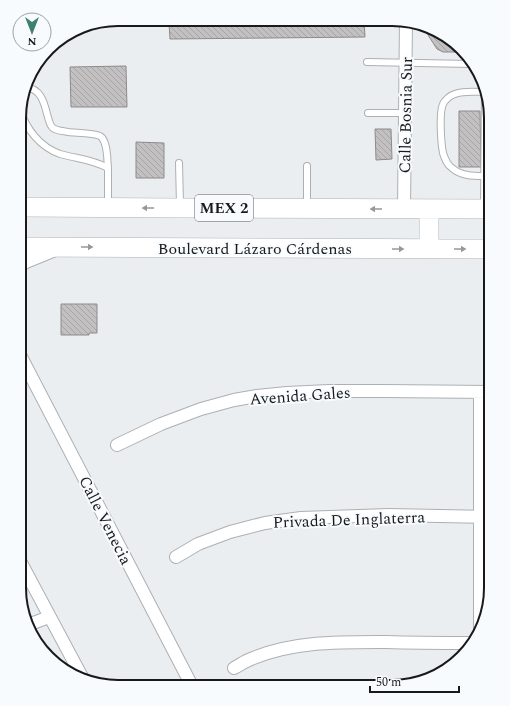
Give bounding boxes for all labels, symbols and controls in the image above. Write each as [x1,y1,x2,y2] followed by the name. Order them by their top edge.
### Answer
[12,12,52,52] north arrow
[27,33,36,50] text: N
[393,56,419,174] street label: Calle Bosnia Sur
[195,195,253,221] road number: MEX 2
[141,205,154,211] one-way arrow
[369,206,382,212] one-way arrow
[158,237,352,261] street label: Boulevard Lázaro Cárdenas
[81,244,94,250] one-way arrow
[392,246,405,252] one-way arrow
[454,246,467,252] one-way arrow
[249,380,351,411] street label: Avenida Gales
[72,472,138,569] street label: Calle Venecia
[272,505,426,535] street label: Privada De Inglaterra
[370,668,459,694] scale bar
[376,673,401,692] text: 50 m

